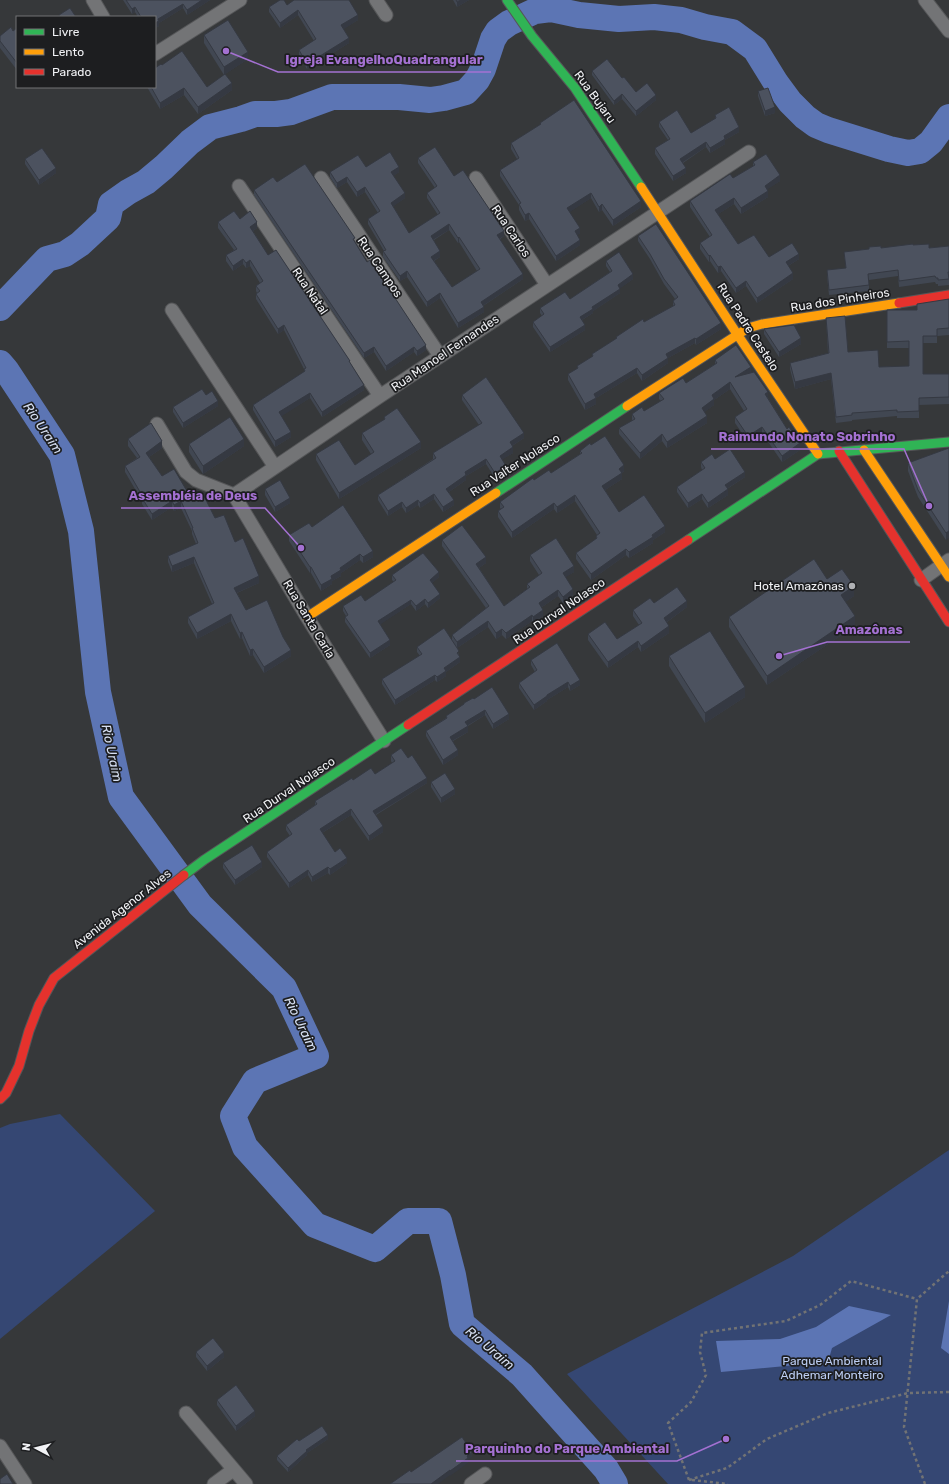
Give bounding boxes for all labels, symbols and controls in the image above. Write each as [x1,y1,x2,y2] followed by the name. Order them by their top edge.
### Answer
[16,16,156,88] legend
[52,25,80,39] text: Livre
[52,45,84,59] text: Lento
[278,47,491,72] callout: Igreja EvangelhoQuadrangular
[285,52,483,67] text: Igreja EvangelhoQuadrangular
[52,65,91,79] text: Parado
[571,68,619,126] street label: Rua Bujaru
[488,202,534,260] street label: Rua Carlos
[355,234,405,300] street label: Rua Campos
[289,265,331,317] street label: Rua Natal
[714,280,782,374] street label: Rua Padre Castelo
[790,285,890,315] street label: Rua dos Pinheiros
[389,312,501,394] street label: Rua Manoel Fernandes
[20,399,66,457] water label: Rio Uraim
[711,424,904,449] callout: Raimundo Nonato Sobrinho
[718,429,896,444] text: Raimundo Nonato Sobrinho
[468,431,563,499] street label: Rua Valter Nolasco
[121,483,265,508] callout: Assembléia de Deus
[129,488,257,503] text: Assembléia de Deus
[510,575,608,647] street label: Rua Durval Nolasco
[280,577,338,661] street label: Rua Santa Carla
[753,579,844,593] place label: Hotel Amazônas
[847,581,857,591] marker: Hotel Amazônas
[827,617,910,642] callout: Amazônas
[835,622,903,637] text: Amazônas
[99,723,125,783] water label: Rio Uraim
[240,754,338,826] street label: Rua Durval Nolasco
[70,866,174,952] street label: Avenida Agenor Alves
[281,994,321,1054] water label: Rio Uraim
[463,1323,517,1373] water label: Rio Uraim
[781,1354,884,1382] park label: Parque Ambiental Adhemar Monteiro
[16,1428,56,1468] north arrow
[456,1436,677,1461] callout: Parquinho do Parque Ambiental
[465,1441,669,1456] text: Parquinho do Parque Ambiental
[20,1442,34,1452] text: N

